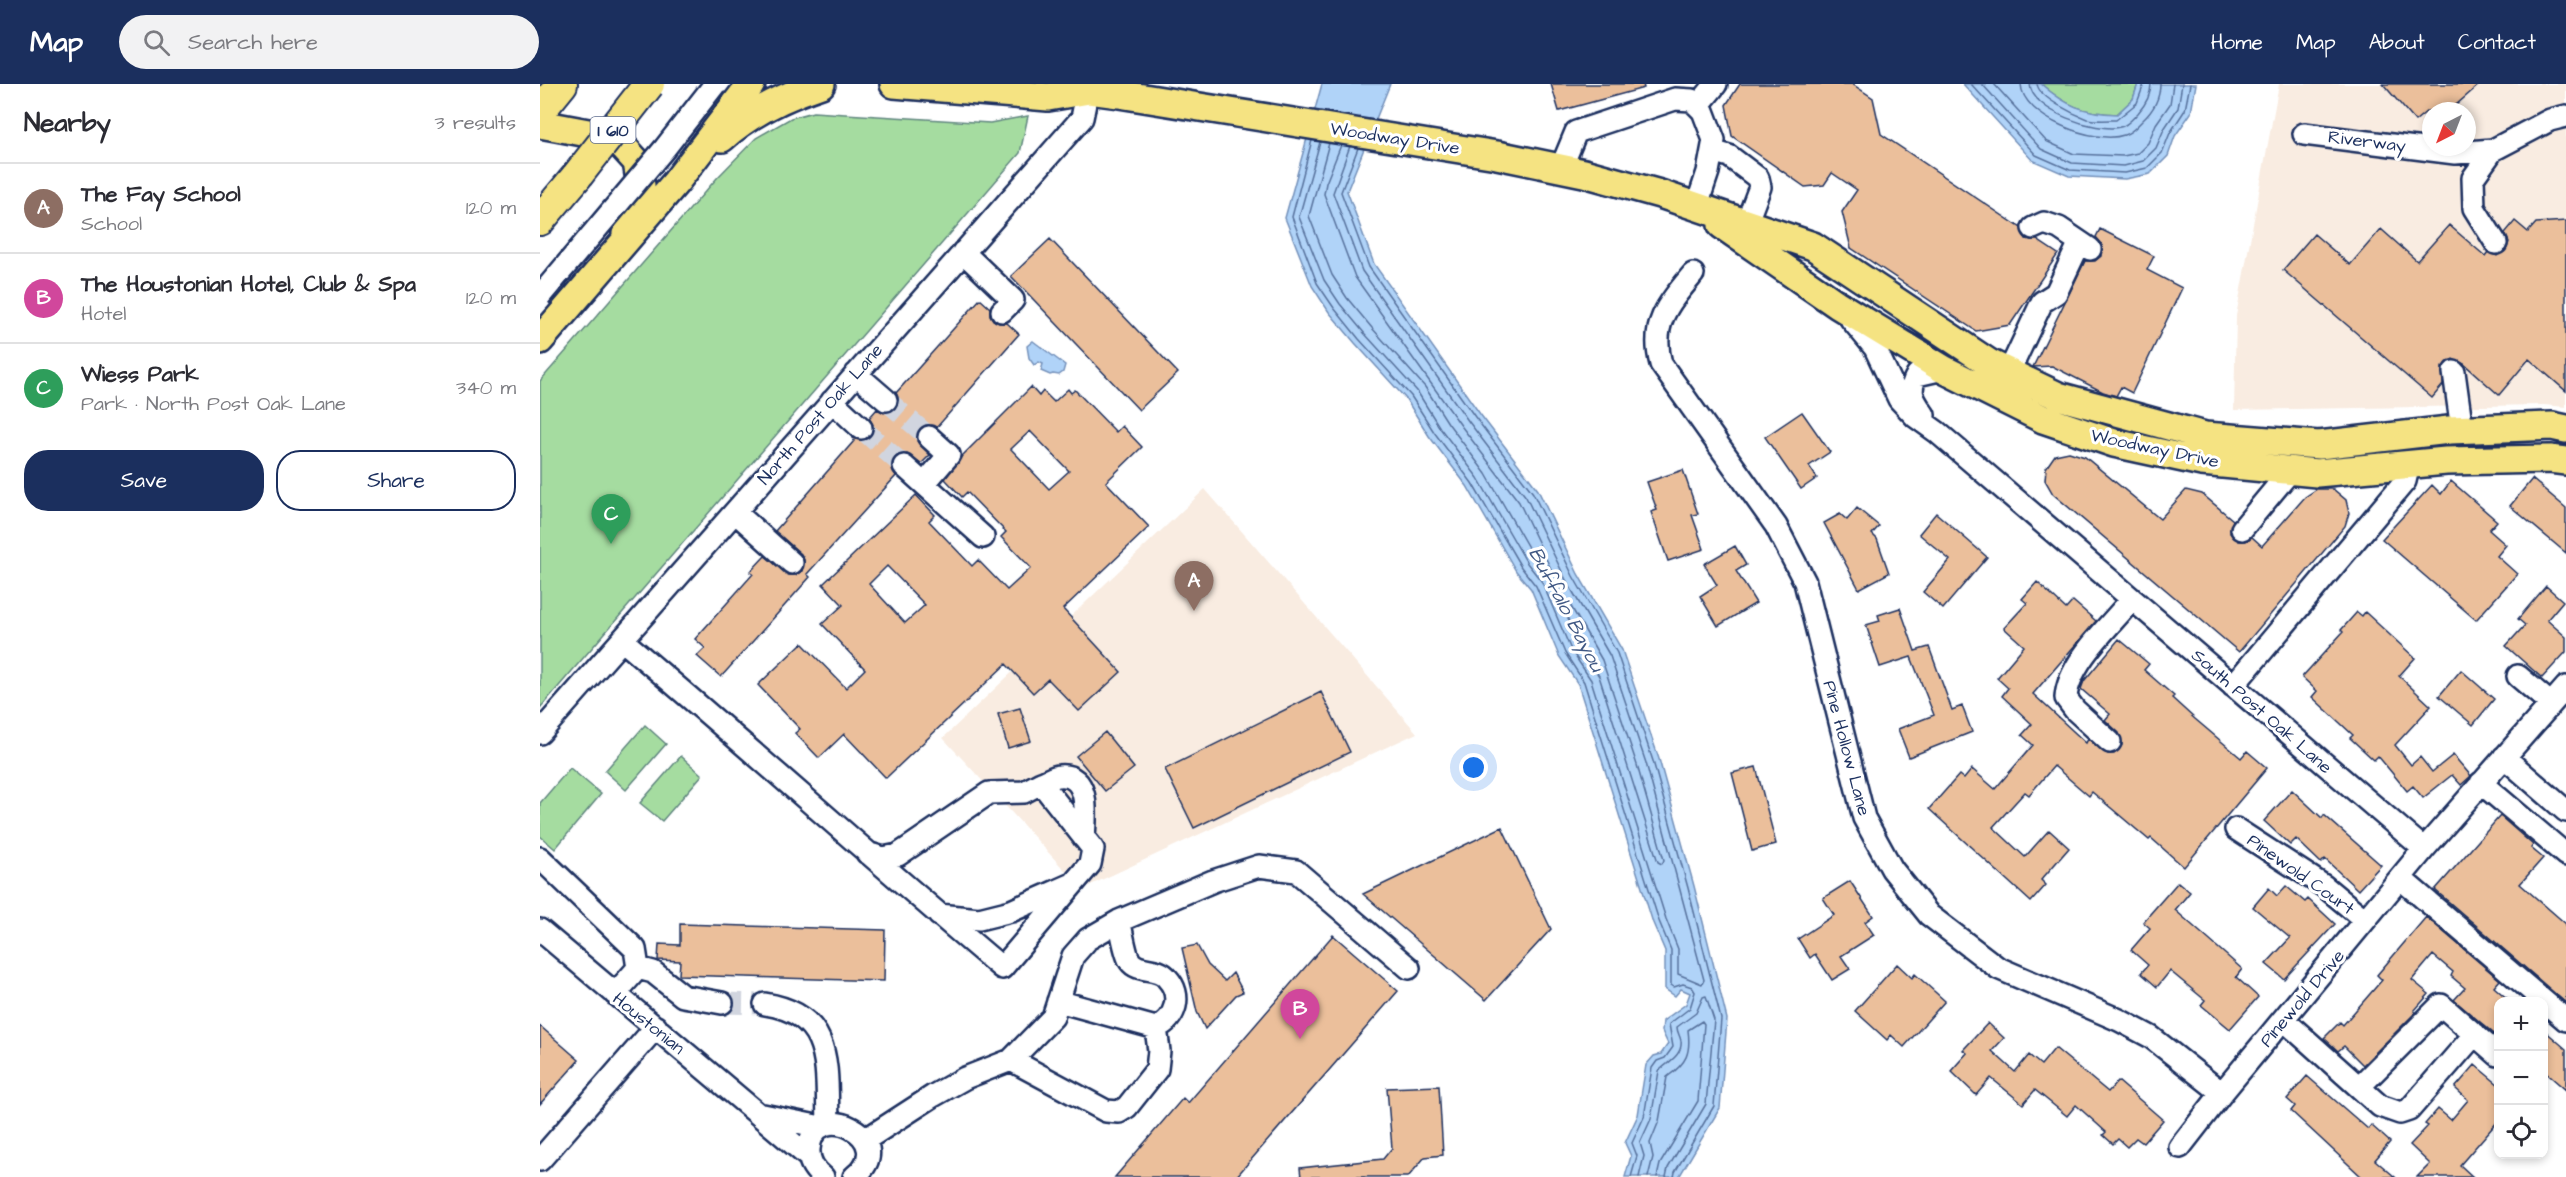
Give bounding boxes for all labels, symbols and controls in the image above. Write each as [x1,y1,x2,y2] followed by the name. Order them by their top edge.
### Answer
[119,15,539,69] search box
[30,23,83,62] text: Map
[140,26,173,59] icon: search
[188,27,318,58] text: Search here
[2211,28,2263,57] text: Home
[2296,28,2336,57] text: Map
[2369,28,2425,57] text: About
[2458,28,2536,57] text: Contact
[2422,102,2476,156] north arrow
[24,105,111,141] text: Nearby
[434,109,516,137] text: 3 results
[1328,116,1462,162] street label: Woodway Drive
[590,117,636,143] road number: I 610
[2327,124,2407,160] street label: Riverway
[81,179,241,210] text: The Fay School
[37,194,50,222] text: A
[466,194,516,222] text: 120 m
[81,210,142,238] text: School
[81,269,416,300] text: The Houstonian Hotel, Club & Spa
[36,284,51,312] text: B
[466,284,516,312] text: 120 m
[81,300,126,328] text: Hotel
[752,338,889,490] street label: North Post Oak Lane
[81,359,199,390] text: Wiess Park
[36,374,51,402] text: C
[456,374,516,402] text: 340 m
[81,390,346,418] text: Park · North Post Oak Lane
[2088,423,2222,475] street label: Woodway Drive
[24,450,264,511] button: Save
[276,450,516,511] button: Share
[592,494,630,544] pin: C
[1521,542,1612,679] water label: Buffalo Bayou
[1174,562,1214,611] pin: A
[2186,643,2338,780] street label: South Post Oak Lane
[1816,678,1877,819] street label: Pine Hollow Lane
[1459,753,1488,782] your location
[2242,828,2360,921] street label: Pinewold Court
[2254,944,2351,1052] street label: Pinewold Drive
[607,986,690,1060] street label: Houstonian
[1280,990,1320,1039] pin: B
[2494,997,2548,1159] map controls
[2494,997,2548,1051] button: +
[2494,1051,2548,1105] button: −
[2494,1105,2548,1159] button: locate

